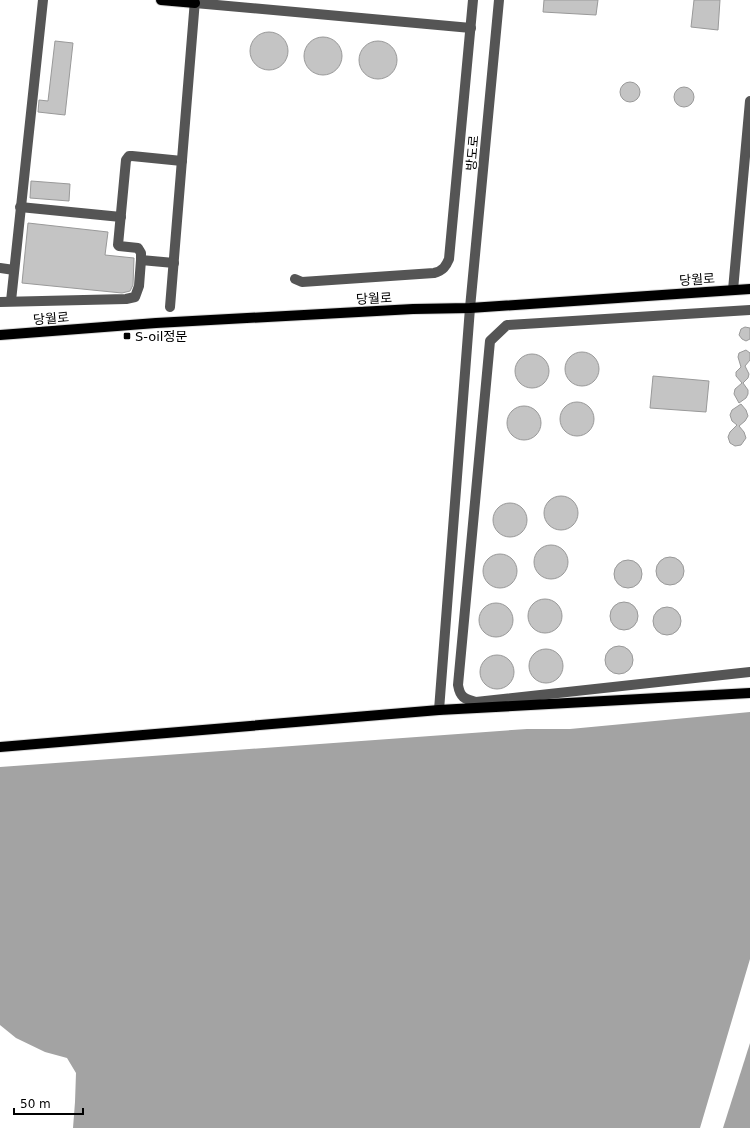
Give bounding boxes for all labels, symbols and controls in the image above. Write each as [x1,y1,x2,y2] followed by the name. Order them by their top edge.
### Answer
[463,134,482,172] street label: 방도로
[679,271,715,288] street label: 당월로
[356,290,392,307] street label: 당월로
[33,309,70,328] street label: 당월로
[135,329,187,344] place label: S-oil정문
[122,331,132,341] marker: S-oil정문
[14,1090,83,1116] scale bar
[20,1097,51,1111] text: 50 m

